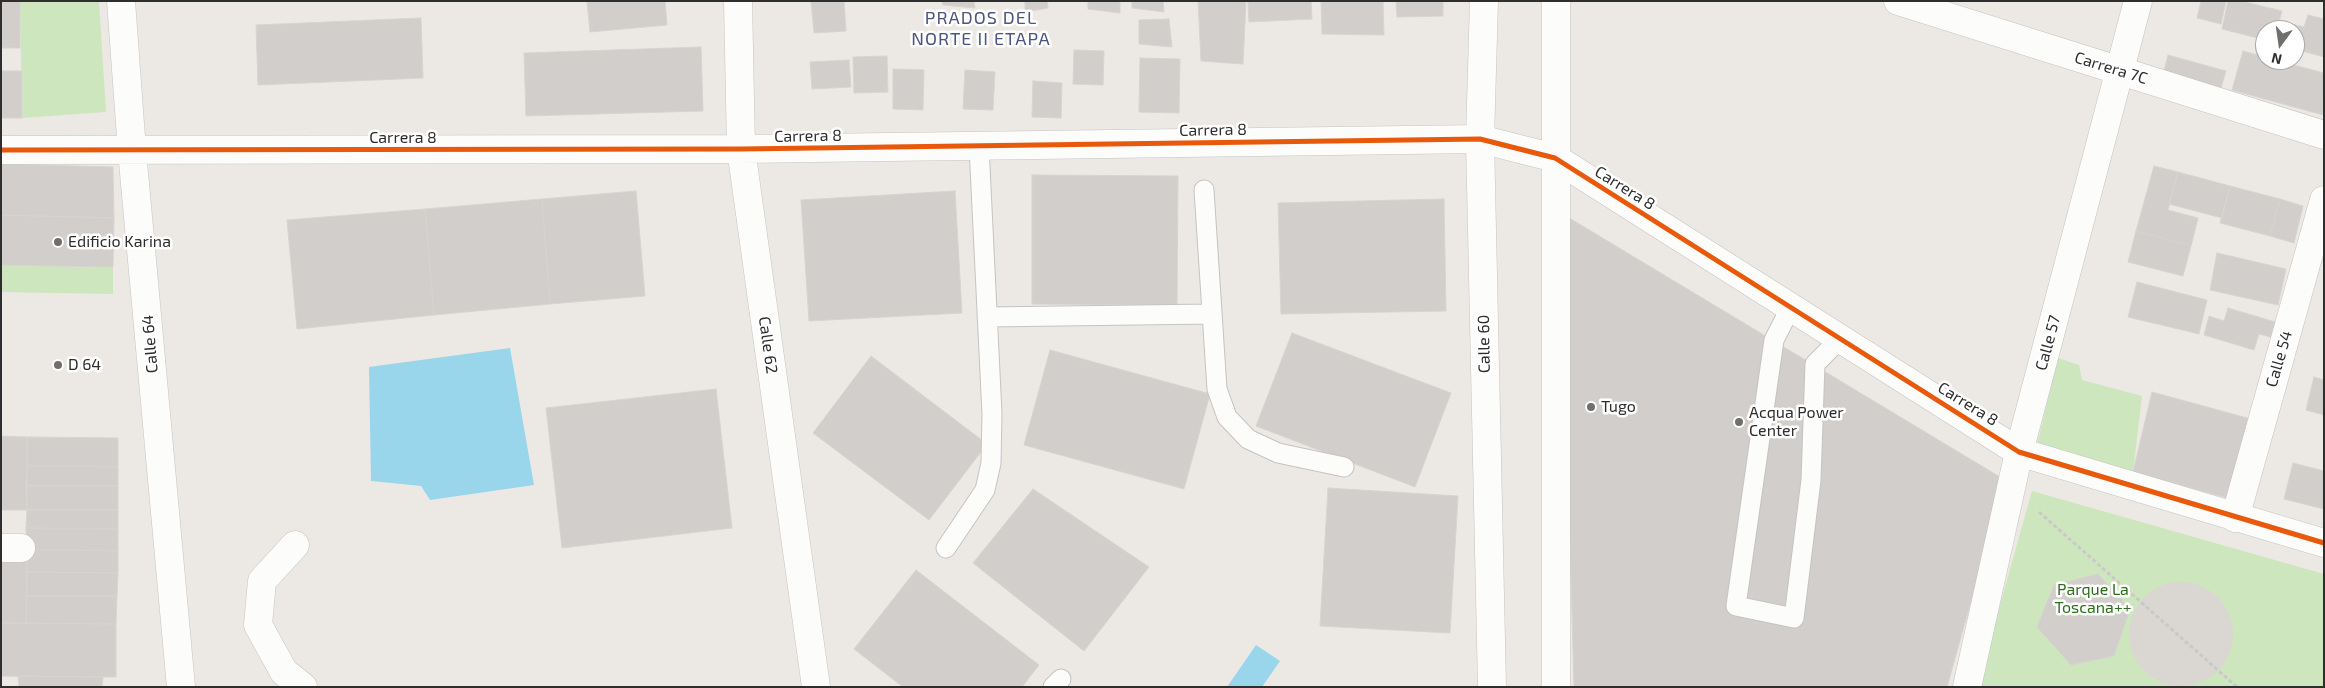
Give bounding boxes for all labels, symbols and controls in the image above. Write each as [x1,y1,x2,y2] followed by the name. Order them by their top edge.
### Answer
[910,7,1052,50] district label: PRADOS DEL NORTE II ETAPA
[2255,20,2305,70] north arrow
[2072,48,2150,88] street label: Carrera 7C
[2270,50,2283,69] text: N
[1179,120,1247,140] street label: Carrera 8
[774,126,842,146] street label: Carrera 8
[369,128,437,148] street label: Carrera 8
[1591,162,1659,214] street label: Carrera 8
[68,232,171,252] place label: Edificio Karina
[52,236,64,248] marker: Edificio Karina
[2031,313,2065,373] street label: Calle 57
[138,314,162,374] street label: Calle 64
[754,315,782,375] street label: Calle 62
[1474,315,1494,373] street label: Calle 60
[2262,328,2296,390] street label: Calle 54
[68,355,101,375] place label: D 64
[52,359,64,371] marker: D 64
[1934,378,2002,430] street label: Carrera 8
[1601,397,1636,417] place label: Tugo
[1585,401,1597,413] marker: Tugo
[1749,403,1844,441] place label: Acqua Power Center
[1733,416,1745,428] marker: Acqua Power Center
[2054,580,2132,618] park label: Parque La Toscana++

